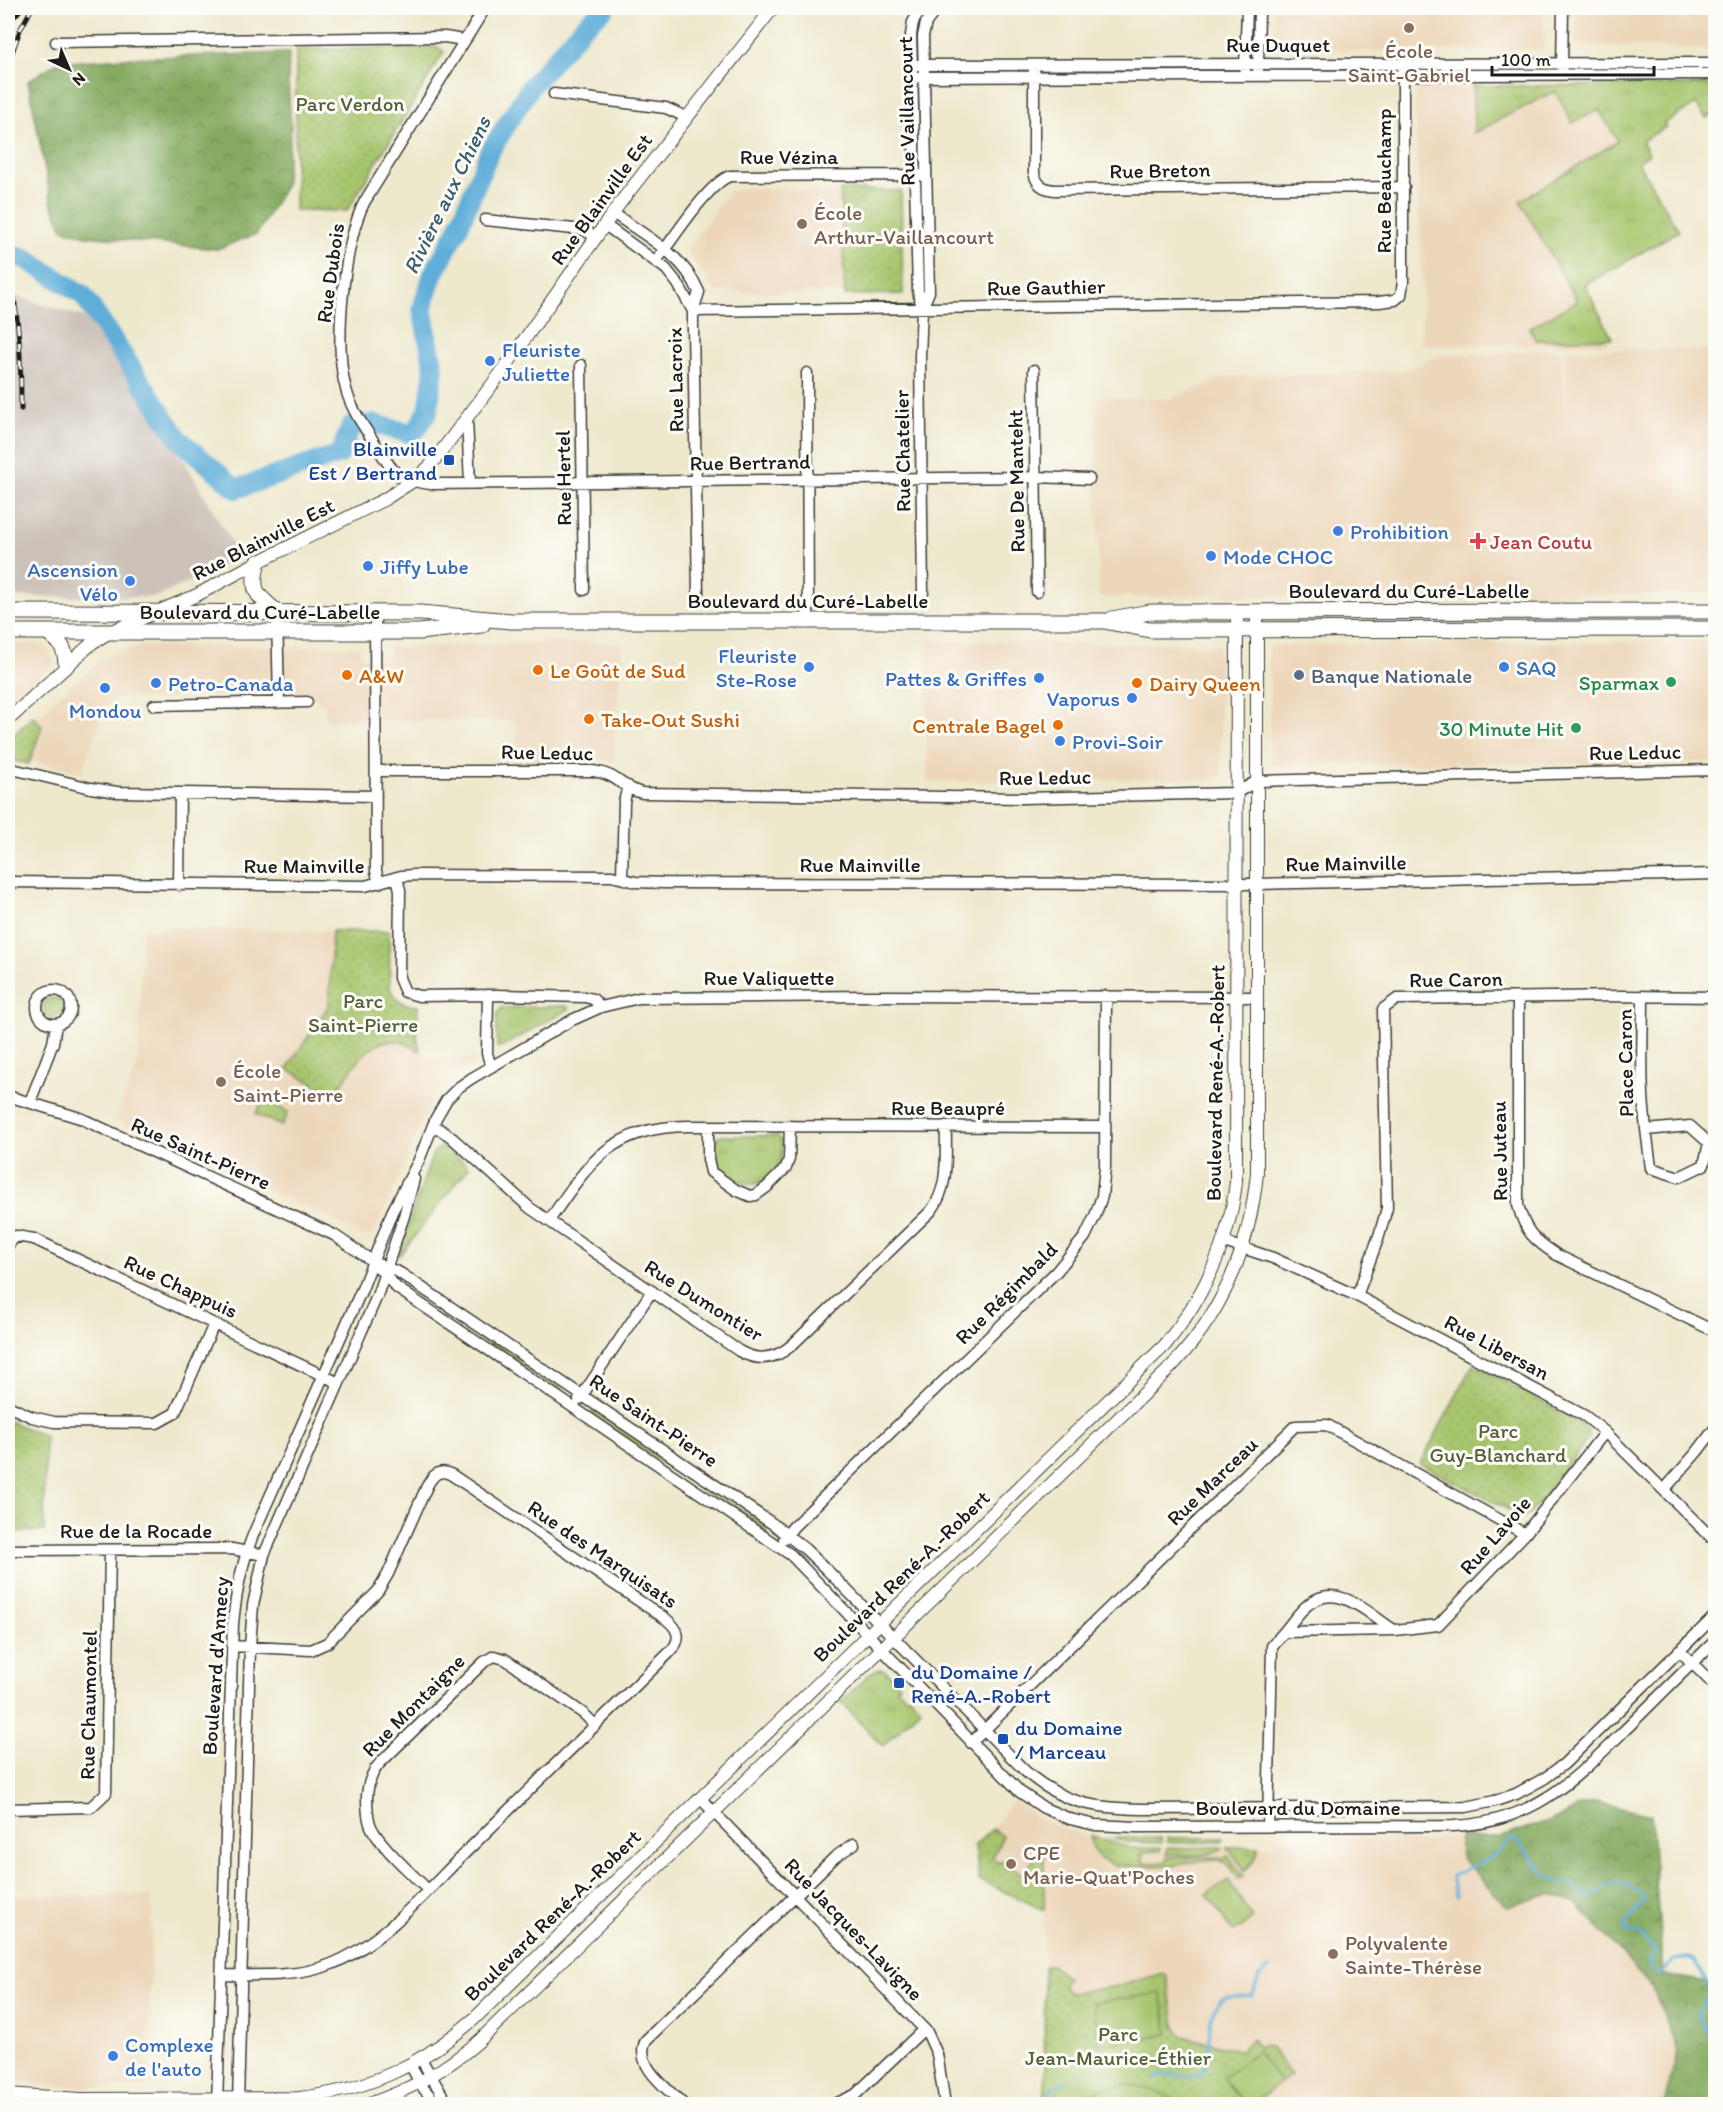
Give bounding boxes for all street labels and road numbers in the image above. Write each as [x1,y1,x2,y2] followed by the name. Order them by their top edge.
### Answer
[1226,32,1330,57] street label: Rue Duquet
[892,36,920,186] street label: Rue Vaillancourt
[1371,108,1396,254] street label: Rue Beauchamp
[545,128,657,270] street label: Rue Blainville Est
[740,144,838,169] street label: Rue Vézina
[1109,157,1211,183] street label: Rue Breton
[311,222,349,324] street label: Rue Dubois
[987,273,1106,301] street label: Rue Gauthier
[662,327,688,433] street label: Rue Lacroix
[888,389,916,512] street label: Rue Chatelier
[1002,409,1030,553] street label: Rue De Manteht
[550,430,576,526] street label: Rue Hertel
[689,448,811,476] street label: Rue Bertrand
[188,492,338,586] street label: Rue Blainville Est
[1289,578,1530,603] street label: Boulevard du Curé-Labelle
[688,588,929,613] street label: Boulevard du Curé-Labelle
[140,599,381,624] street label: Boulevard du Curé-Labelle
[501,739,593,765] street label: Rue Leduc
[1589,739,1681,765] street label: Rue Leduc
[999,764,1091,790] street label: Rue Leduc
[1285,849,1407,877] street label: Rue Mainville
[799,852,921,877] street label: Rue Mainville
[243,853,365,878] street label: Rue Mainville
[1200,964,1230,1201] street label: Boulevard René-A.-Robert
[704,965,834,990] street label: Rue Valiquette
[1409,966,1503,992] street label: Rue Caron
[1612,1008,1638,1117] street label: Place Caron
[891,1095,1005,1120] street label: Rue Beaupré
[1486,1100,1512,1201] street label: Rue Juteau
[128,1111,274,1195] street label: Rue Saint-Pierre
[950,1237,1062,1349] street label: Rue Régimbald
[120,1249,242,1323] street label: Rue Chappuis
[640,1254,769,1347] street label: Rue Dumontier
[1440,1309,1554,1385] street label: Rue Libersan
[585,1368,723,1472] street label: Rue Saint-Pierre
[1161,1431,1263,1531] street label: Rue Marceau
[807,1485,995,1667] street label: Boulevard René-A.-Robert
[1454,1490,1536,1580] street label: Rue Lavoie
[523,1495,683,1613] street label: Rue des Marquisats
[60,1518,212,1543] street label: Rue de la Rocade
[196,1576,234,1756] street label: Boulevard d'Annecy
[74,1630,102,1780] street label: Rue Chaumontel
[356,1648,470,1762] street label: Rue Montaigne
[1195,1795,1401,1820] street label: Boulevard du Domaine
[458,1824,646,2006] street label: Boulevard René-A.-Robert
[779,1852,929,2006] street label: Rue Jacques-Lavigne

